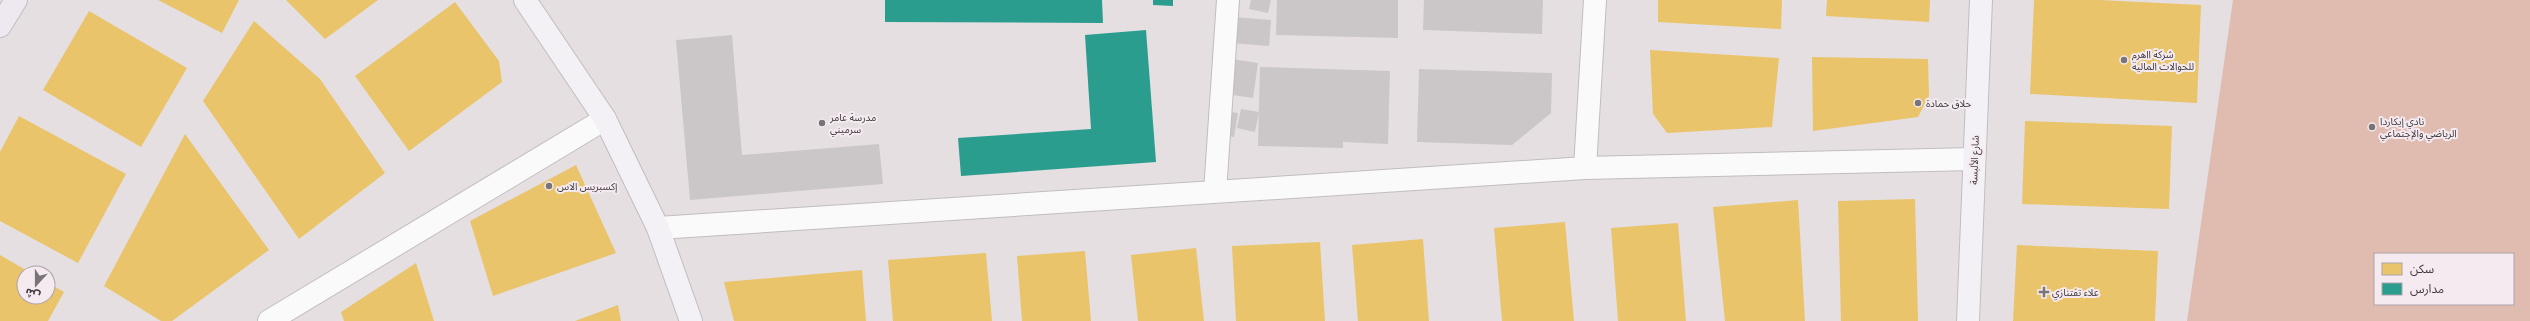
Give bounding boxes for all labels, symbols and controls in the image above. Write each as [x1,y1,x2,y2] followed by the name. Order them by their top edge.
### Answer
[2132,49,2194,73] place label: شركة ااهرم للحوالات المالية
[2119,55,2129,65] marker: شركة ااهرم للحوالات المالية
[1913,98,1923,108] marker: حلاق حمادة
[1926,98,1971,110] place label: حلاق حمادة
[829,112,876,137] place label: مدرسة عامر سرميني
[2380,116,2457,141] place label: نادي إيكاردا الرياضي والإجتماعي
[817,118,827,128] marker: مدرسة عامر سرميني
[2367,122,2377,132] marker: نادي إيكاردا الرياضي والإجتماعي
[1968,135,1983,185] street label: شارع الألبسة
[544,181,554,191] marker: إكسبريس الاس
[557,181,618,193] place label: إكسبريس الاس
[2374,253,2514,305] legend
[2410,262,2434,276] text: سكن
[16,265,56,305] north arrow
[2410,282,2444,296] text: مدارس
[23,285,42,303] text: ش
[2039,287,2049,297] marker: علاء تفتنازي
[2052,287,2099,300] place label: علاء تفتنازي

